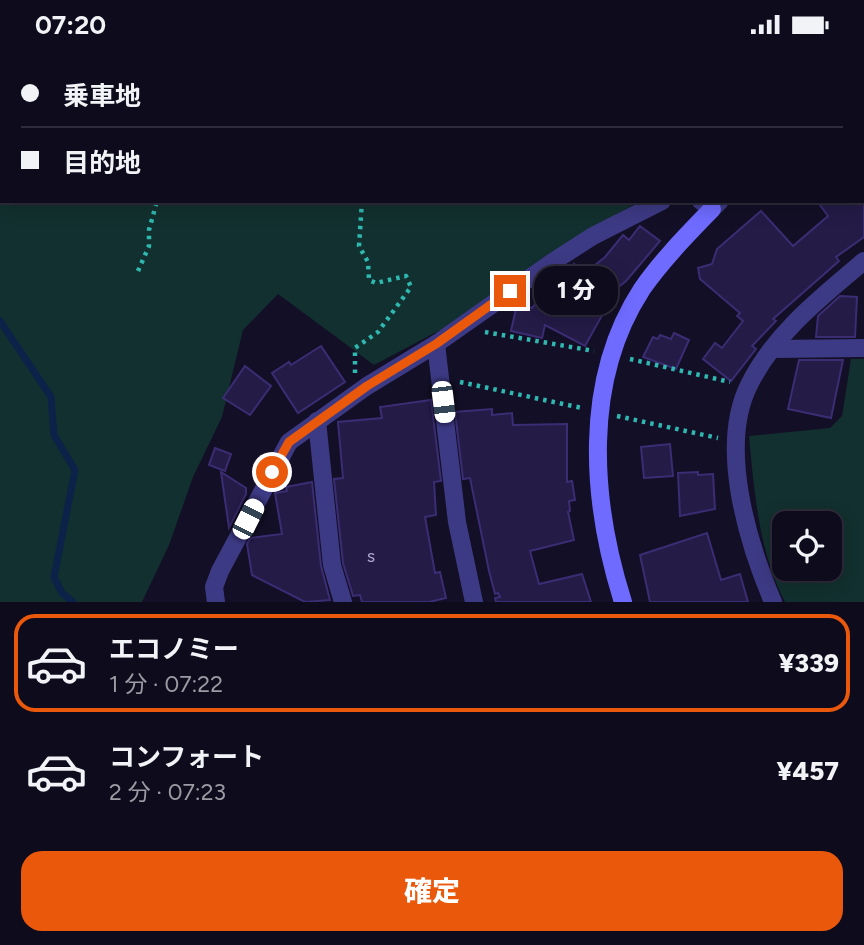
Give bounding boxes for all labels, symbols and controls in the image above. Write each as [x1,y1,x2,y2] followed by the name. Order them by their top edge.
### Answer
[35,9,106,41] text: 07:20
[63,80,141,112] text: 乗車地
[63,147,141,179] text: 目的地
[534,267,618,315] callout: 1 分
[494,275,526,307] route end
[557,276,595,304] text: 1 分
[431,380,456,424] car
[256,456,288,488] route start
[230,496,267,542] car
[772,511,842,581] map controls
[772,511,842,581] button: locate
[367,545,375,567] house number: s
[25,632,88,695] icon: car
[109,633,239,665] text: エコノミー
[778,647,839,679] text: ¥339
[109,670,223,698] text: 1 分 · 07:22
[25,740,88,803] icon: car
[109,741,264,773] text: コンフォート
[776,755,839,787] text: ¥457
[109,778,226,806] text: 2 分 · 07:23
[21,851,843,931] button: 確定

